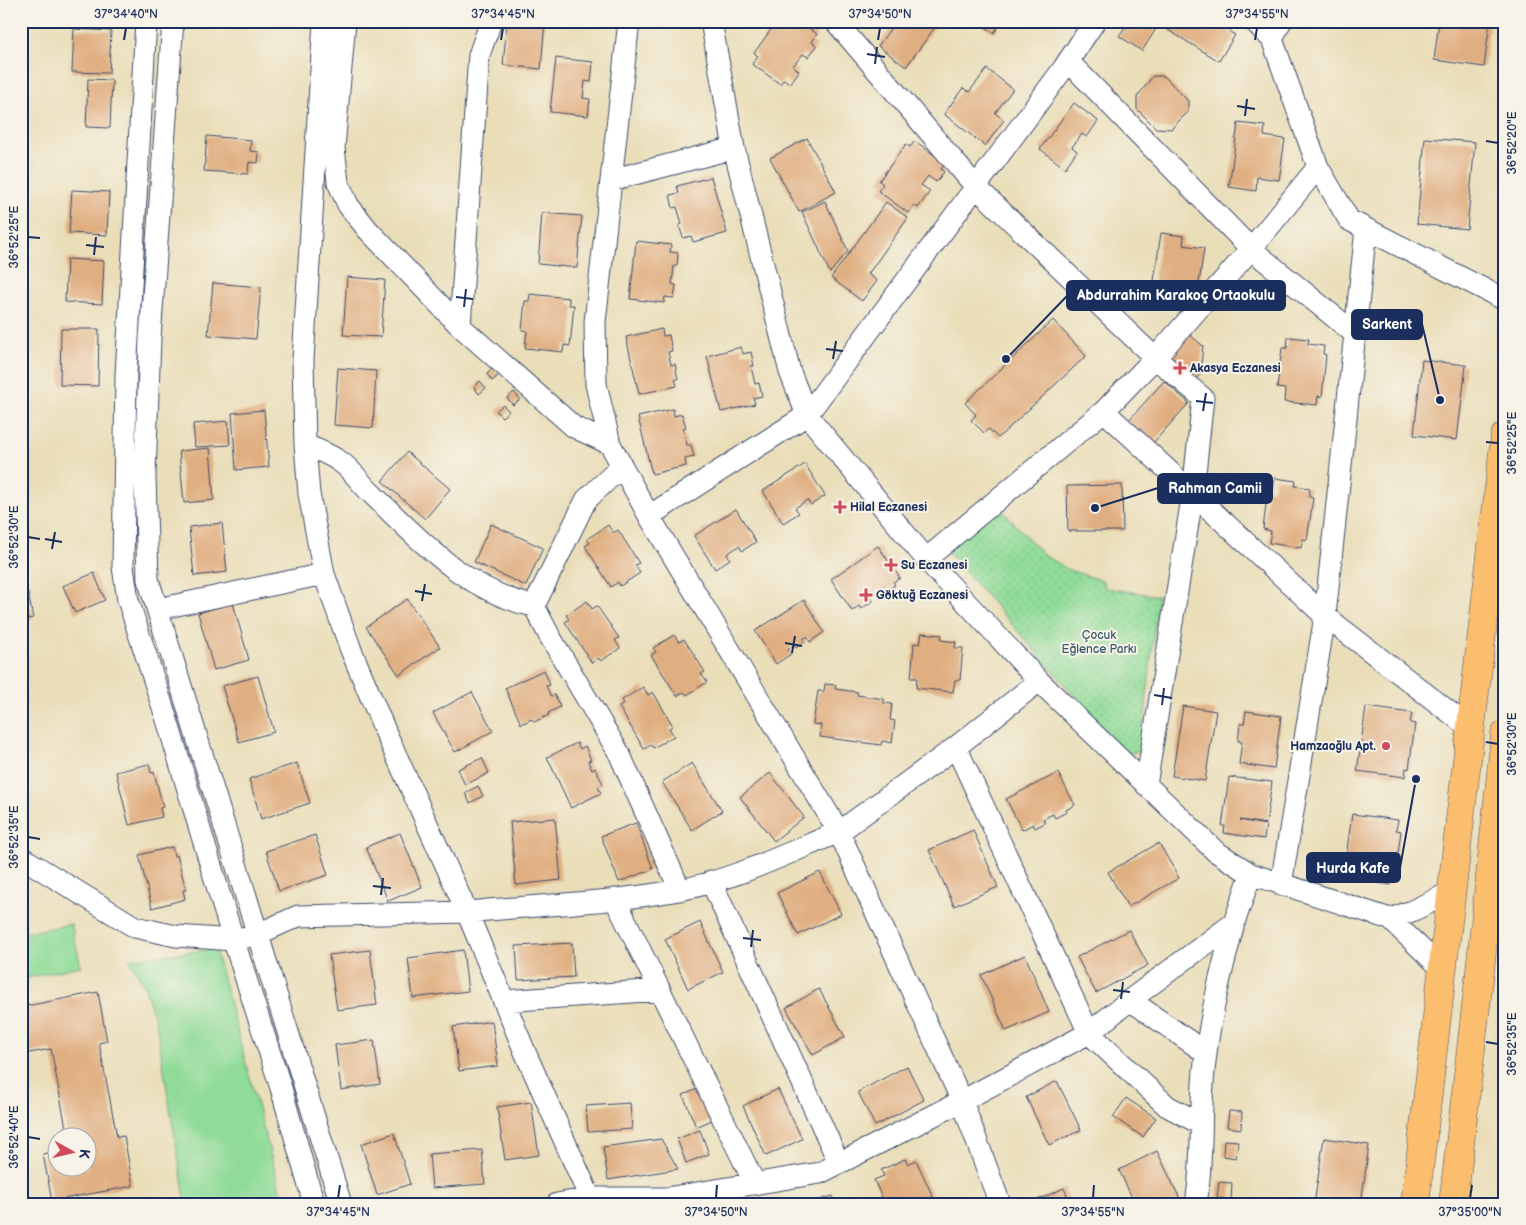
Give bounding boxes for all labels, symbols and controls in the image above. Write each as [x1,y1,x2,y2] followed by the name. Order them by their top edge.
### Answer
[94,7,158,22] text: 37°34'40"N
[471,7,535,22] text: 37°34'45"N
[848,7,912,22] text: 37°34'50"N
[1225,7,1289,22] text: 37°34'55"N
[1505,111,1520,175] text: 36°52'20"E
[7,205,22,269] text: 36°52'25"E
[1067,281,1285,310] callout: Abdurrahim Karakoç Ortaokulu
[1076,287,1275,304] text: Abdurrahim Karakoç Ortaokulu
[1352,310,1422,339] callout: Sarkent
[1362,316,1412,333] text: Sarkent
[1189,361,1281,376] place label: Akasya Eczanesi
[1174,362,1186,374] marker: Akasya Eczanesi
[1505,411,1520,475] text: 36°52'25"E
[1158,474,1272,503] callout: Rahman Camii
[1168,480,1262,497] text: Rahman Camii
[850,500,927,515] place label: Hilal Eczanesi
[834,501,846,513] marker: Hilal Eczanesi
[7,505,22,569] text: 36°52'30"E
[901,558,967,573] place label: Su Eczanesi
[885,559,897,571] marker: Su Eczanesi
[876,588,968,603] place label: Göktuğ Eczanesi
[860,589,872,601] marker: Göktuğ Eczanesi
[1062,628,1137,657] park label: Çocuk Eğlence Parkı
[1505,712,1520,776] text: 36°52'30"E
[1290,739,1376,754] place label: Hamzaoğlu Apt.
[1380,740,1392,752] marker: Hamzaoğlu Apt.
[7,805,22,869] text: 36°52'35"E
[1307,853,1400,882] callout: Hurda Kafe
[1316,860,1390,877] text: Hurda Kafe
[1505,1012,1520,1076] text: 36°52'35"E
[7,1105,22,1169] text: 36°52'40"E
[48,1128,98,1178] north arrow
[75,1148,93,1160] text: K
[306,1205,370,1220] text: 37°34'45"N
[684,1205,748,1220] text: 37°34'50"N
[1061,1205,1125,1220] text: 37°34'55"N
[1438,1205,1502,1220] text: 37°35'00"N

